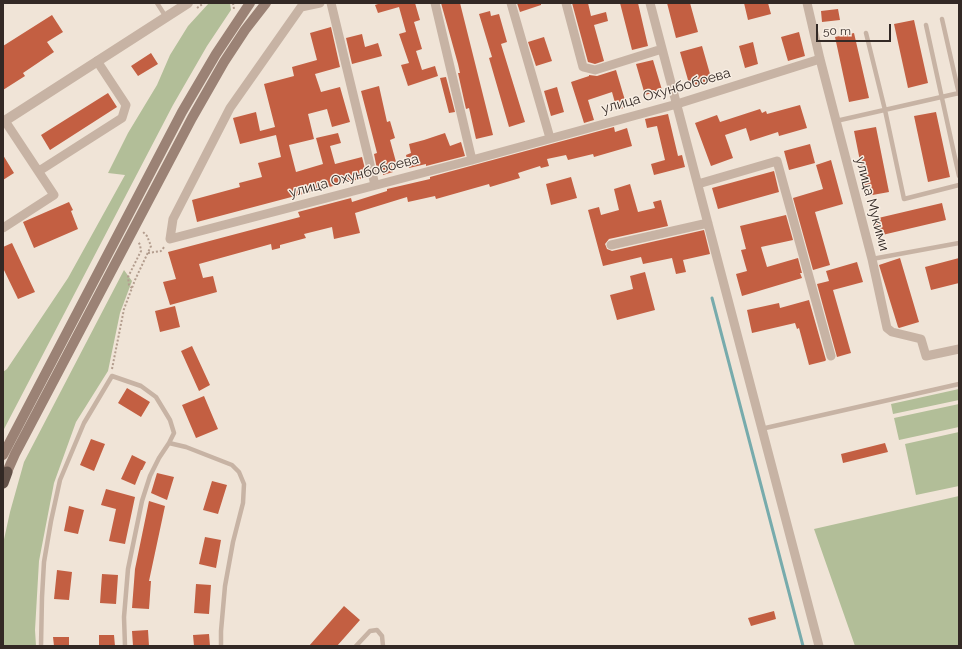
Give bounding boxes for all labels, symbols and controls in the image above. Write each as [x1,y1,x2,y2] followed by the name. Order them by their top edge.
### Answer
[818,16,893,42] scale bar
[823,24,851,38] text: 50 m
[600,65,732,117] street label: улица Охунбобоева
[287,151,421,201] street label: улица Охунбобоева
[851,155,893,253] street label: улица Мукими

